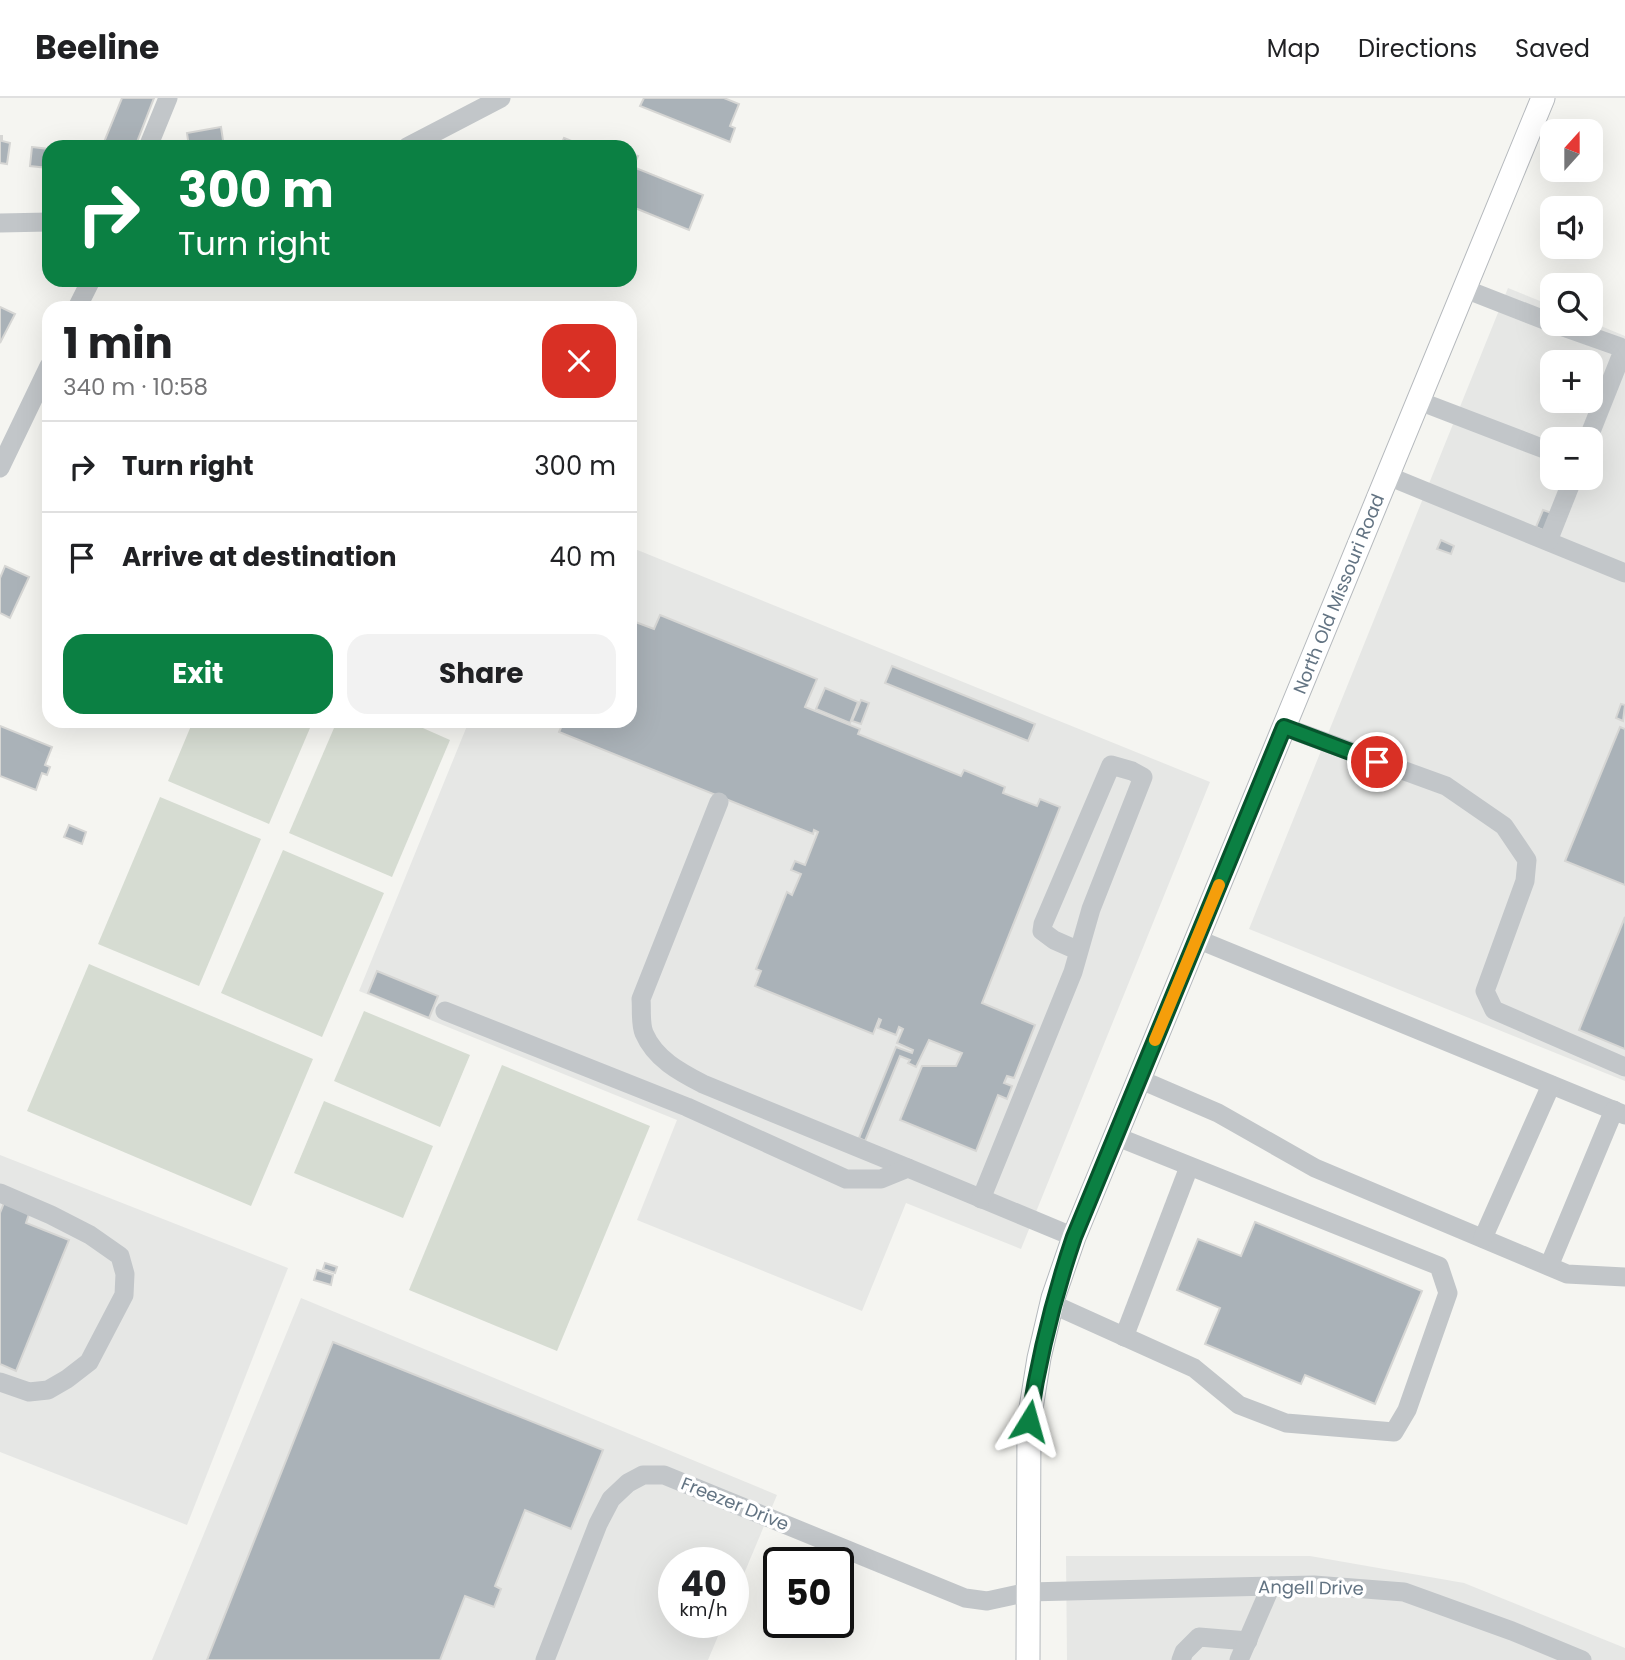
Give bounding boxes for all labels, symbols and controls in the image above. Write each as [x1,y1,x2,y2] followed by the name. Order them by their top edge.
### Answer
[35,24,159,71] text: Beeline
[1267,32,1320,65] text: Map
[1358,32,1477,65] text: Directions
[1515,32,1590,65] text: Saved
[1540,119,1603,182] north arrow
[1540,119,1603,490] map controls
[178,156,334,224] text: 300 m
[63,168,154,259] icon: right
[1540,196,1603,259] button: sound
[178,221,330,266] text: Turn right
[1540,273,1603,336] button: search
[63,314,173,373] text: 1 min
[542,324,616,398] button: close
[1540,350,1603,413] button: +
[63,371,208,403] text: 340 m · 10:58
[1540,427,1603,490] button: −
[63,448,101,486] icon: right
[122,448,254,484] text: Turn right
[534,448,616,484] text: 300 m
[1287,490,1390,698] street label: North Old Missouri Road
[63,539,101,577] icon: arrive
[122,539,397,575] text: Arrive at destination
[550,539,616,575] text: 40 m
[63,634,333,714] button: Exit
[347,634,616,714] button: Share
[1347,732,1407,792] pin
[1358,743,1396,781] icon: arrive
[992,1384,1066,1458] position arrow
[678,1471,793,1536] street label: Freezer Drive
[763,1547,854,1638] speed limit sign: 50
[680,1559,727,1608] text: 40
[1258,1574,1364,1601] street label: Angell Drive
[680,1597,727,1622] text: km/h

